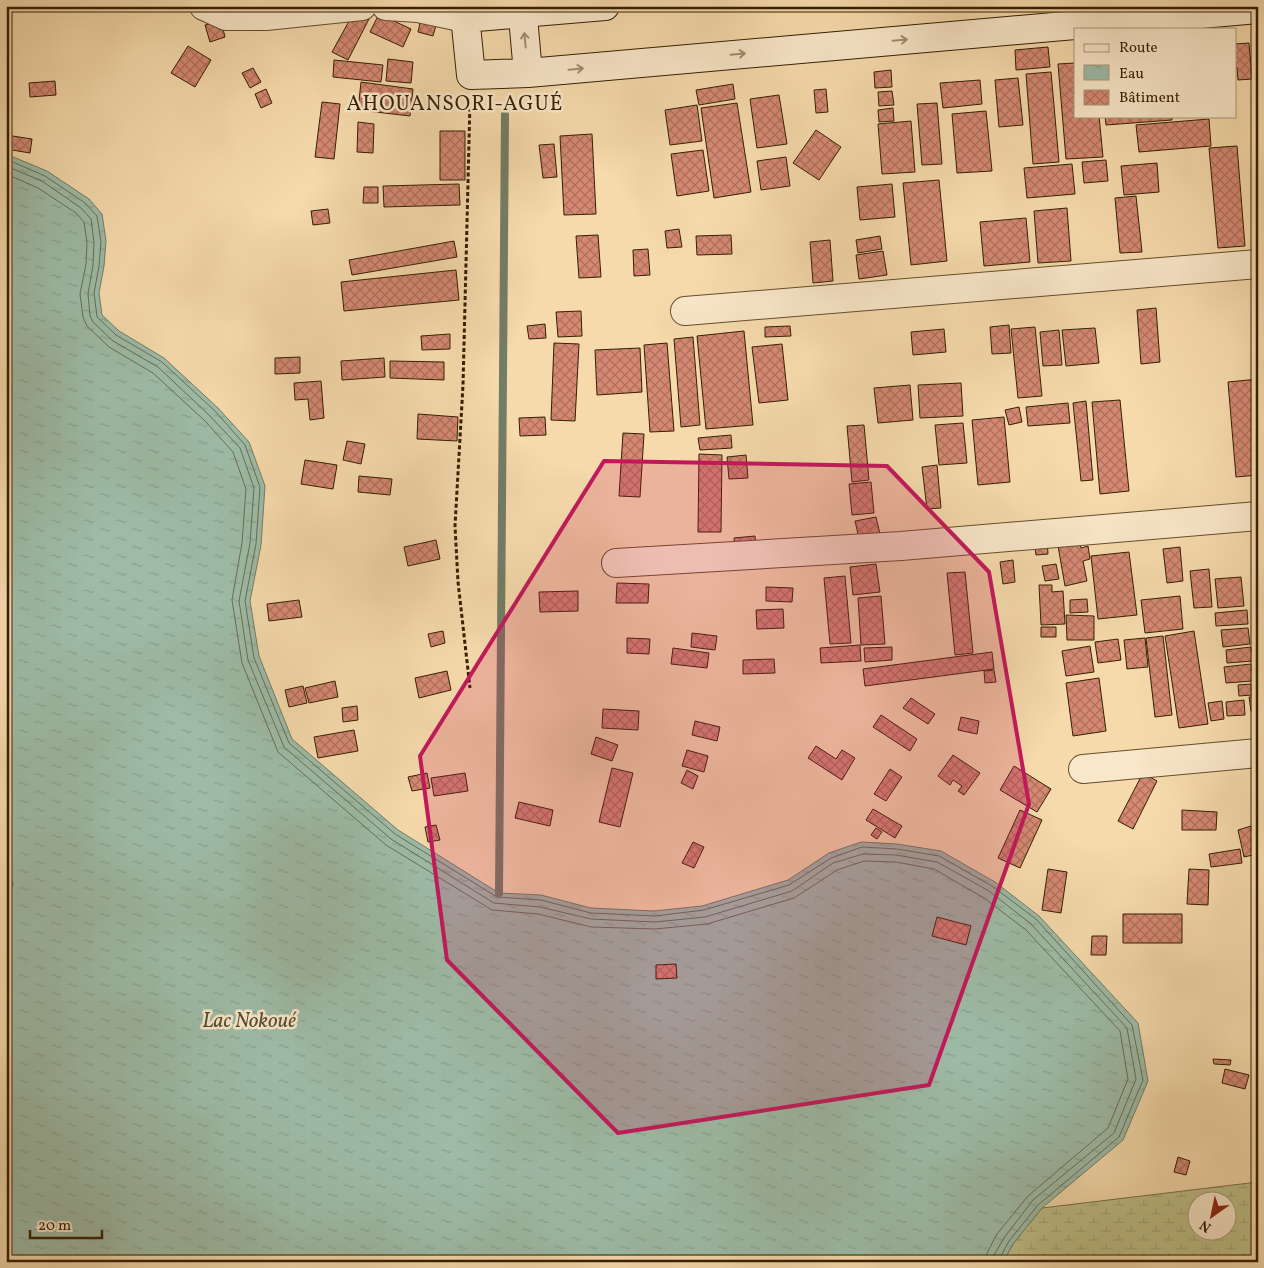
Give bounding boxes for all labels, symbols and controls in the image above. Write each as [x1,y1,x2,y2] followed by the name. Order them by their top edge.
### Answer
[1074,28,1236,118] legend
[520,32,530,48] one-way arrow
[892,35,908,45] one-way arrow
[1119,38,1158,59] text: Route
[730,50,746,59] one-way arrow
[568,64,584,73] one-way arrow
[1119,64,1144,85] text: Eau
[1119,88,1180,109] text: Bâtiment
[347,90,563,119] district label: AHOUANSORI-AGUÉ
[202,1007,297,1036] water label: Lac Nokoué
[1186,1190,1236,1240] north arrow
[30,1208,102,1240] scale bar
[1196,1215,1215,1236] text: N
[38,1216,71,1237] text: 20 m

